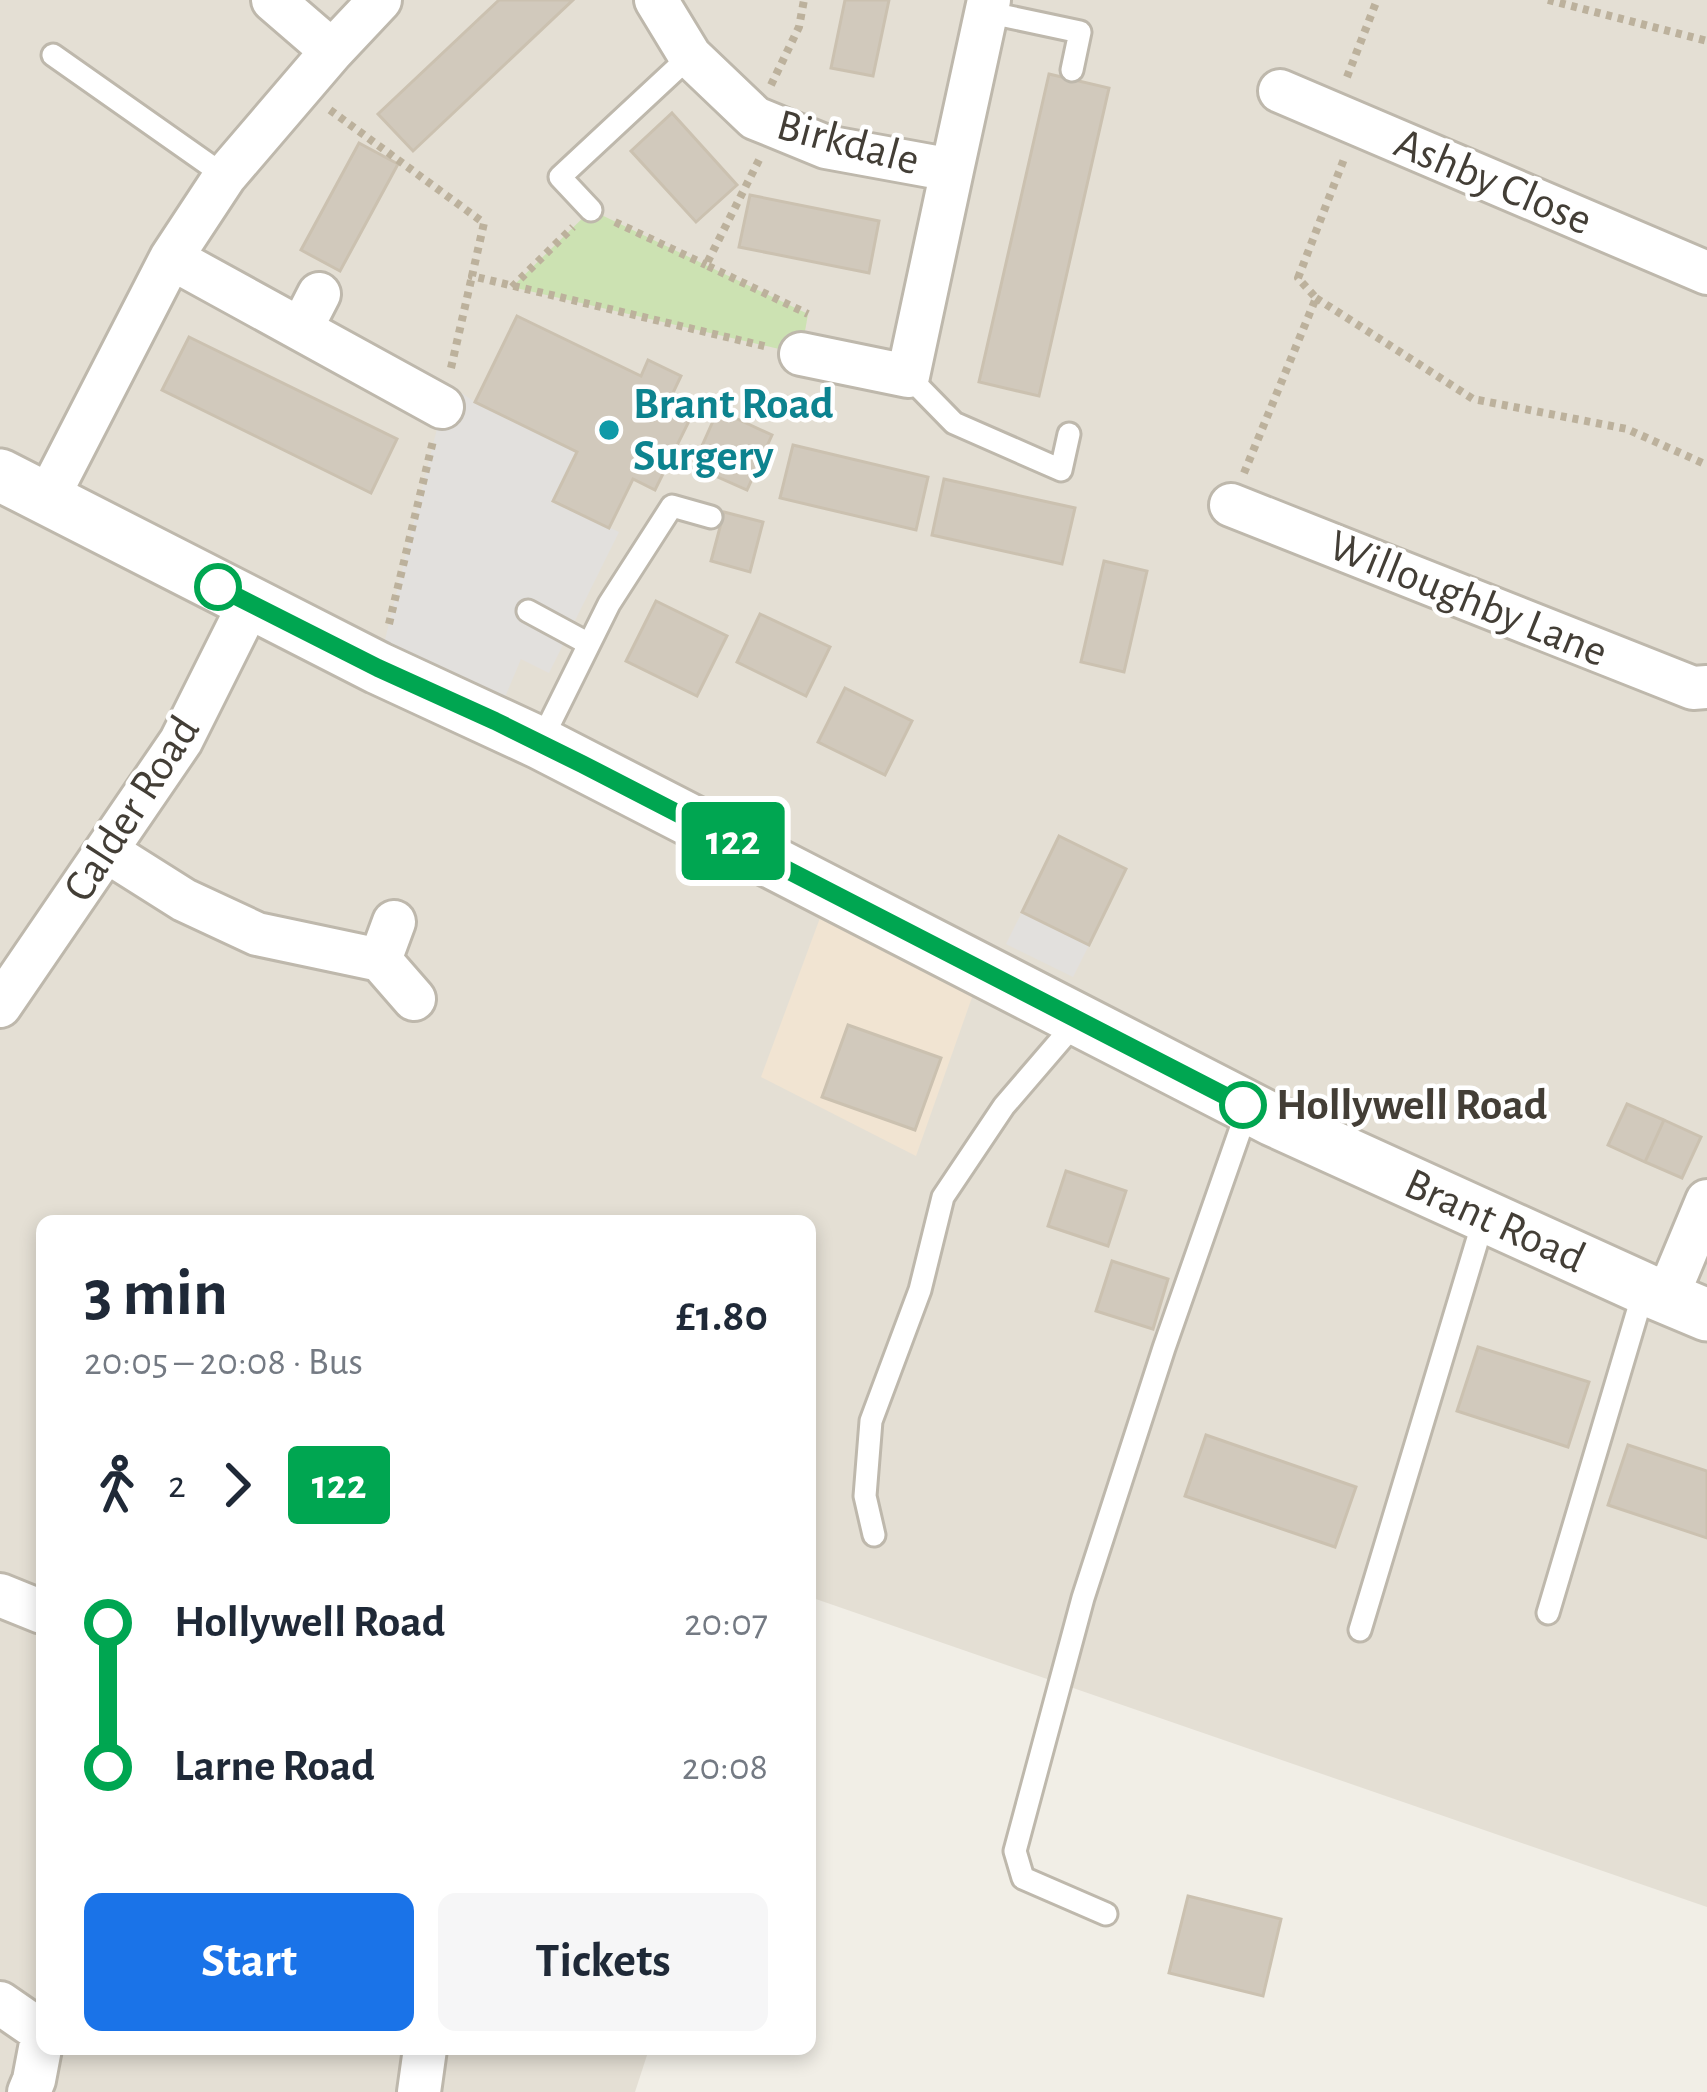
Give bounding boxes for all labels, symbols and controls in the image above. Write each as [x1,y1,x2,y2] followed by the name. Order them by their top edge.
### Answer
[772,102,924,184] street label: Birkdale
[1388,120,1598,244] street label: Ashby Close
[633,382,834,479] place label: Brant Road Surgery
[596,417,622,443] marker: Brant Road Surgery
[1322,523,1614,675] street label: Willoughby Lane
[196,565,240,609] unlabelled marker
[56,708,208,910] street label: Calder Road
[664,802,802,880] line badge: 122
[706,820,760,862] text: 122
[1221,1083,1265,1127] marker: Hollywell Road
[1276,1083,1547,1128] place label: Hollywell Road
[1398,1160,1592,1281] street label: Brant Road
[84,1261,228,1327] text: 3 min
[676,1294,768,1339] text: £1.80
[84,1343,363,1382] text: 20:05 – 20:08 · Bus
[84,1452,150,1518] icon: walk
[204,1452,270,1518] icon: forward
[312,1464,366,1506] text: 122
[168,1466,186,1505] text: 2
[174,1600,445,1645] text: Hollywell Road
[684,1604,768,1643] text: 20:07
[174,1744,375,1789] text: Larne Road
[682,1748,768,1787] text: 20:08
[84,1893,414,2031] button: Start
[438,1893,768,2031] button: Tickets

